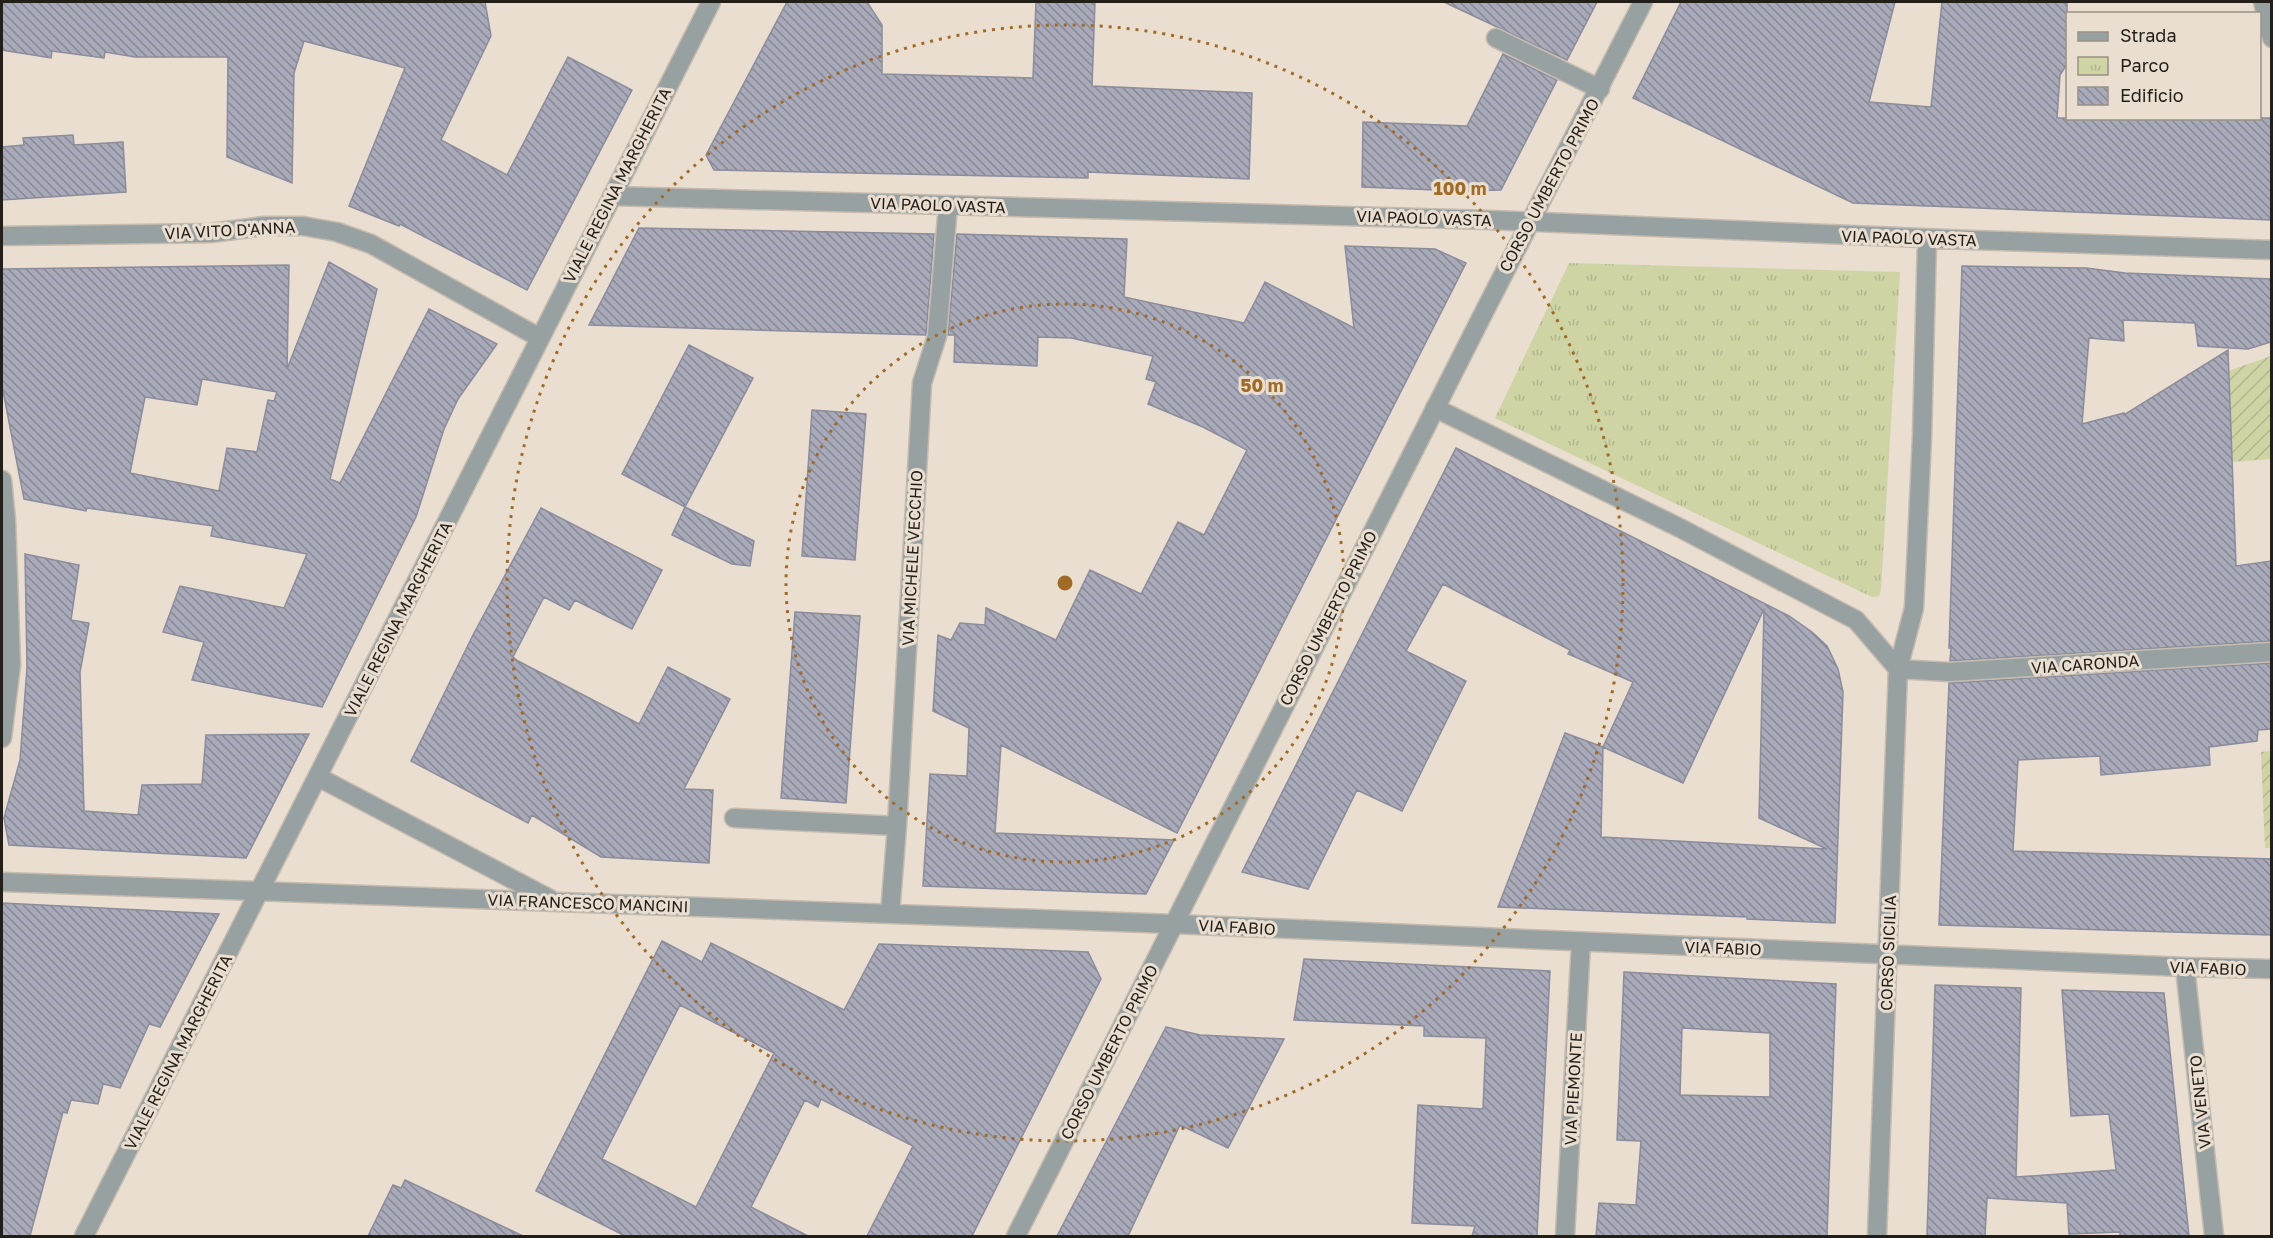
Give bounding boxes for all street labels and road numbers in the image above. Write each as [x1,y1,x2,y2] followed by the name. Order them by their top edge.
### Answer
[559,84,675,286] street label: VIALE REGINA MARGHERITA
[1495,95,1603,275] street label: CORSO UMBERTO PRIMO
[870,193,1006,217] street label: VIA PAOLO VASTA
[1356,206,1492,230] street label: VIA PAOLO VASTA
[164,217,296,243] street label: VIA VITO D'ANNA
[1841,226,1977,250] street label: VIA PAOLO VASTA
[897,470,927,646] street label: VIA MICHELE VECCHIO
[340,518,456,720] street label: VIALE REGINA MARGHERITA
[1275,527,1381,709] street label: CORSO UMBERTO PRIMO
[2030,650,2140,678] street label: VIA CARONDA
[487,889,689,917] street label: VIA FRANCESCO MANCINI
[1876,895,1900,1011] street label: CORSO SICILIA
[1198,915,1276,939] street label: VIA FABIO
[1684,937,1762,959] street label: VIA FABIO
[120,951,236,1153] street label: VIALE REGINA MARGHERITA
[2169,957,2247,979] street label: VIA FABIO
[1056,961,1162,1143] street label: CORSO UMBERTO PRIMO
[1560,1032,1586,1146] street label: VIA PIEMONTE
[2185,1054,2215,1150] street label: VIA VENETO

